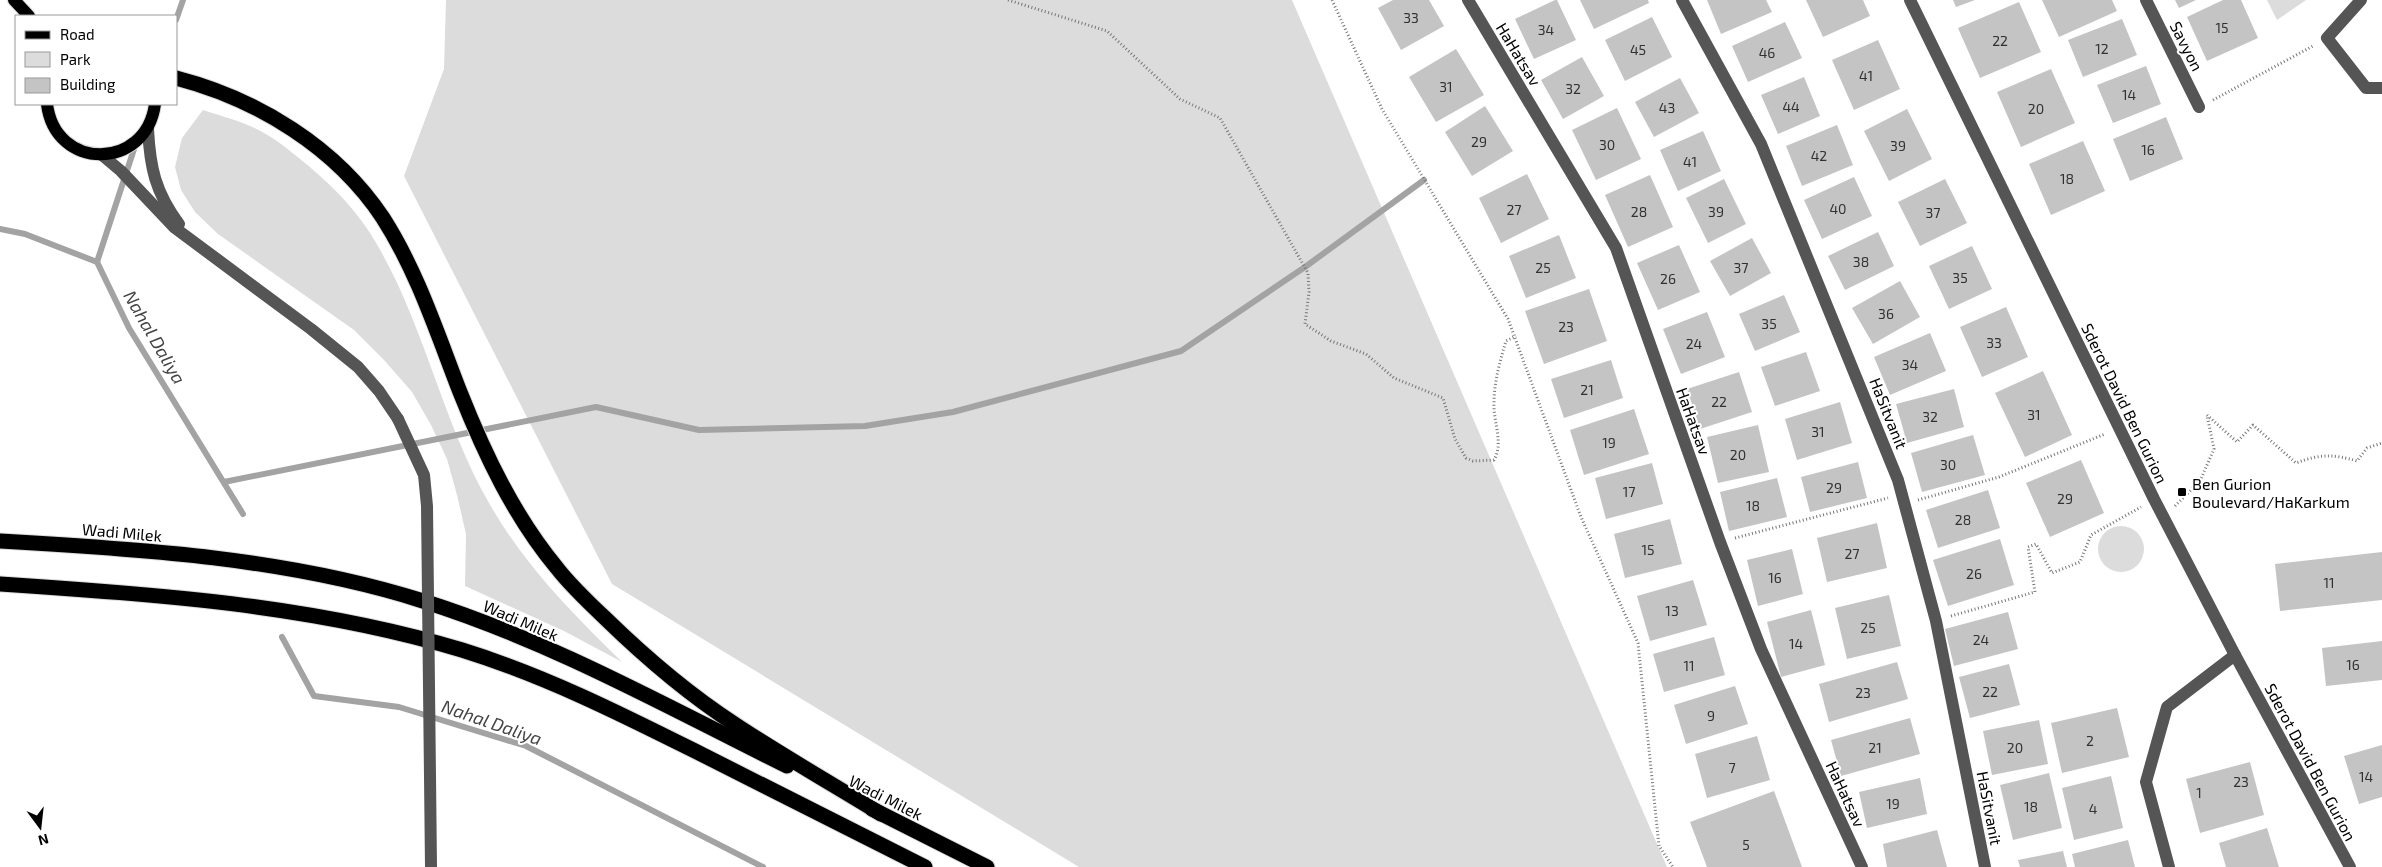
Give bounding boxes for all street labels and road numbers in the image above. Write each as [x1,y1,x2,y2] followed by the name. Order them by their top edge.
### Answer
[2167,18,2207,74] street label: Savyon
[1493,19,1546,90] street label: HaHatsav
[2078,320,2172,486] street label: Sderot David Ben Gurion
[1866,375,1912,451] street label: HaSitvanit
[1673,385,1715,458] street label: HaHatsav
[81,519,163,545] street label: Wadi Milek
[480,596,562,644] street label: Wadi Milek
[2261,680,2361,844] street label: Sderot David Ben Gurion
[1823,758,1870,830] street label: HaHatsav
[1974,769,2006,847] street label: HaSitvanit
[846,770,926,824] street label: Wadi Milek

